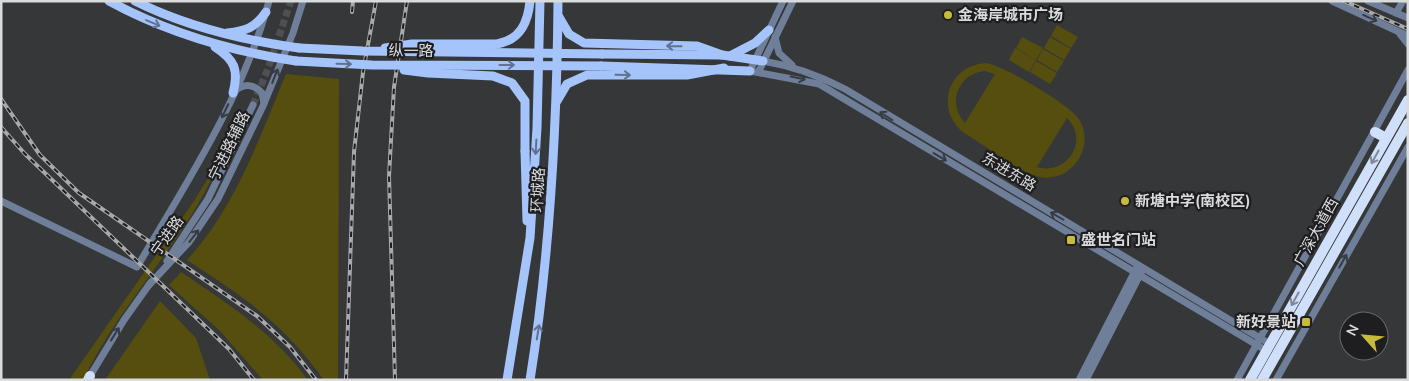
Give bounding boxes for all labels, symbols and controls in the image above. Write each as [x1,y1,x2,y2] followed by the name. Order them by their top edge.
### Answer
[958,5,1063,25] place label: 金海岸城市广场
[942,9,954,21] marker: 金海岸城市广场
[1362,14,1377,24] one-way arrow
[145,18,160,28] one-way arrow
[388,41,434,61] street label: 纵一路
[667,41,683,51] one-way arrow
[336,59,352,69] one-way arrow
[498,60,515,70] one-way arrow
[271,69,281,84] one-way arrow
[614,70,631,80] one-way arrow
[790,74,806,84] one-way arrow
[219,103,229,118] one-way arrow
[204,108,254,184] street label: 宁进路辅路
[880,111,894,121] one-way arrow
[531,138,541,155] one-way arrow
[978,148,1040,196] street label: 东进东路
[1370,150,1380,165] one-way arrow
[932,152,946,162] one-way arrow
[527,167,549,213] street label: 环城路
[1135,191,1251,211] place label: 新塘中学(南校区)
[1289,194,1343,270] street label: 广深大道西
[1119,195,1131,207] marker: 新塘中学(南校区)
[1050,211,1064,221] one-way arrow
[146,212,188,260] street label: 宁进路
[188,230,199,243] one-way arrow
[1081,230,1156,250] place label: 盛世名门站
[1065,234,1077,246] marker: 盛世名门站
[1339,255,1349,269] one-way arrow
[1290,291,1300,306] one-way arrow
[1339,311,1389,361] north arrow
[1236,312,1296,332] place label: 新好景站
[1300,316,1312,328] marker: 新好景站
[1342,321,1364,339] text: N
[533,324,543,340] one-way arrow
[110,327,120,341] one-way arrow

